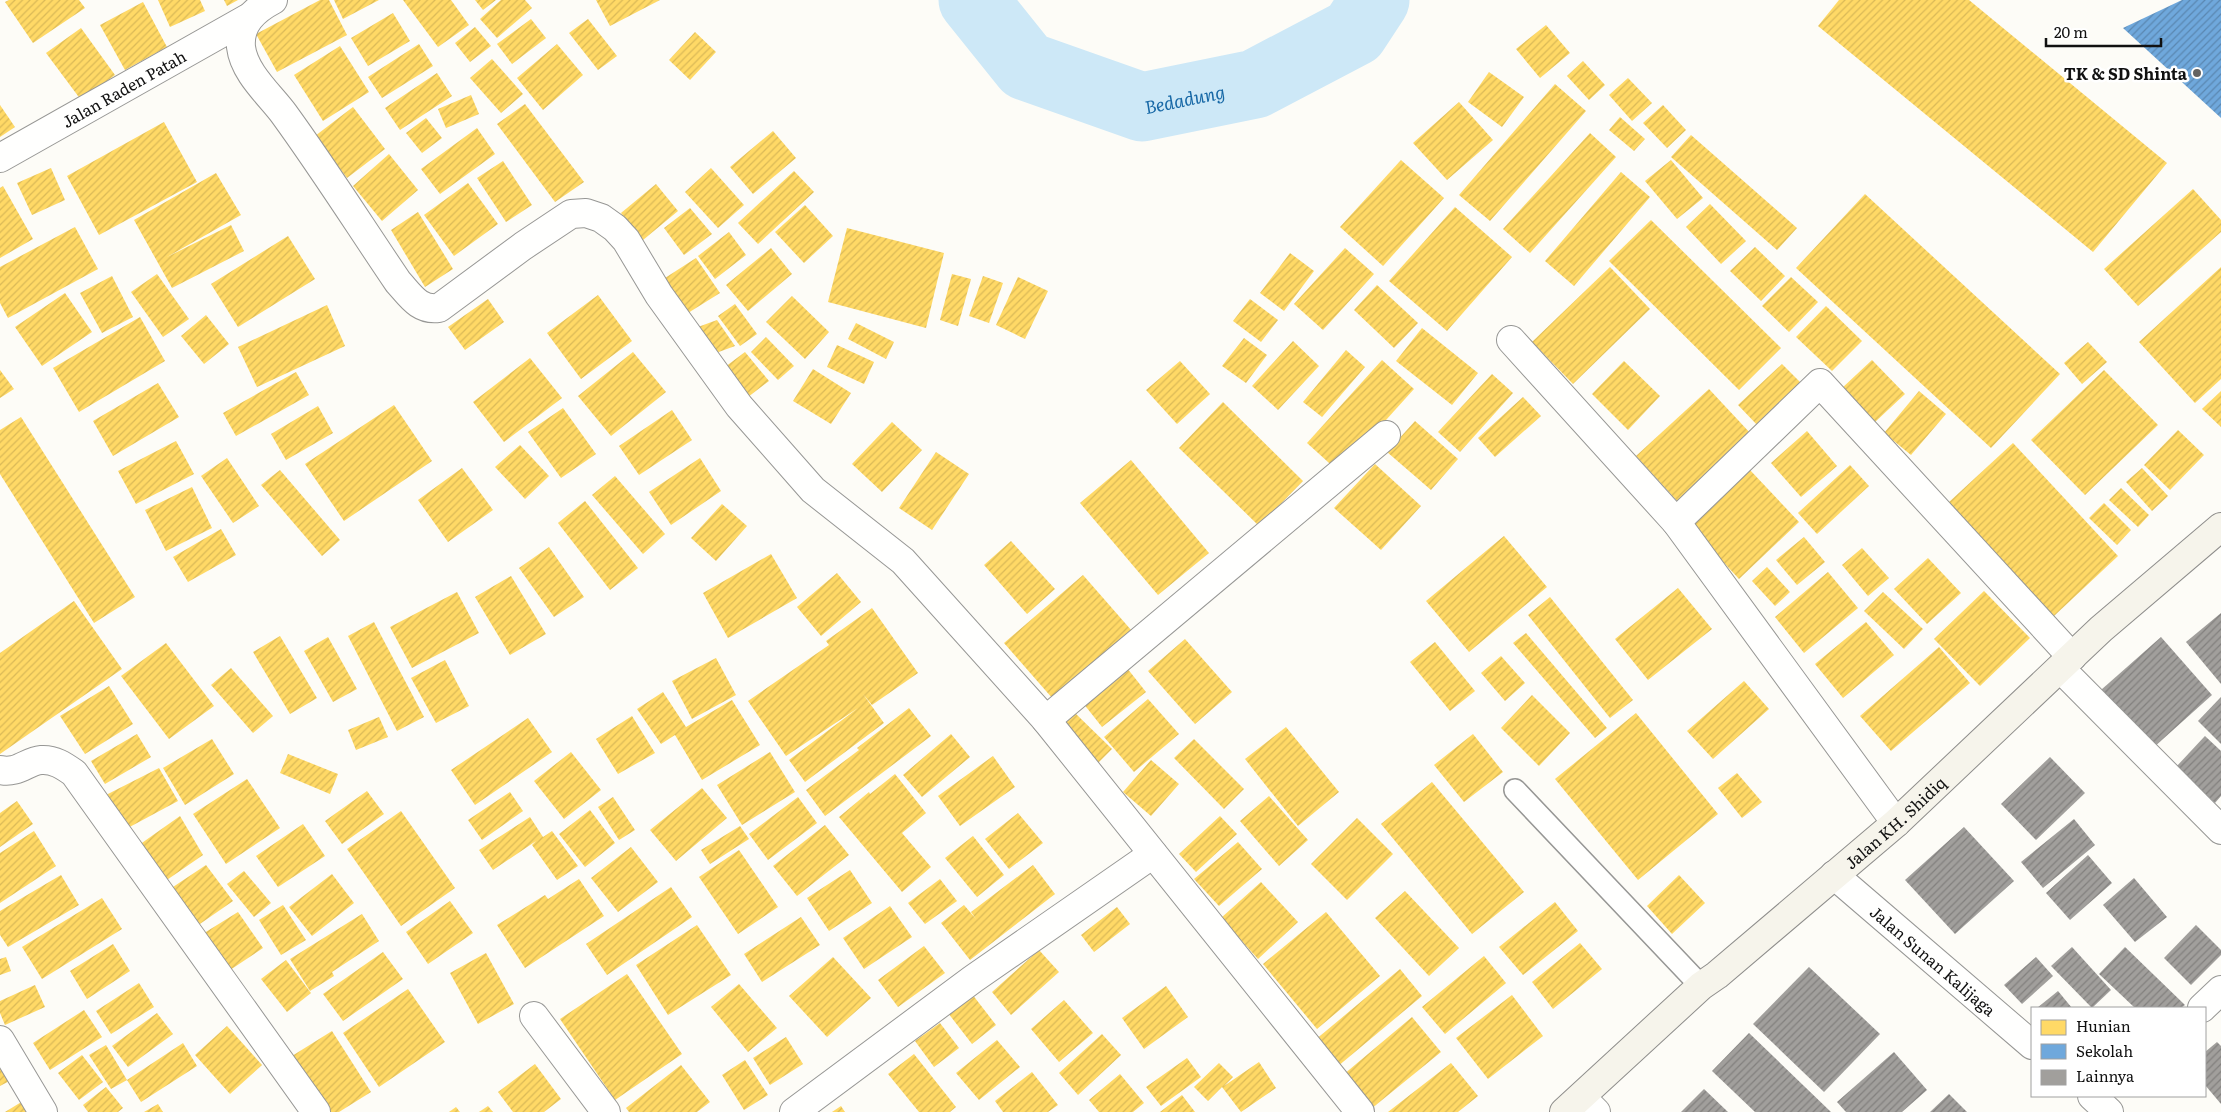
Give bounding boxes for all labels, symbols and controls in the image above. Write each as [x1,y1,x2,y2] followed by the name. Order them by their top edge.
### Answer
[2046,15,2161,47] scale bar
[2054,20,2088,43] text: 20 m
[57,43,191,133] street label: Jalan Raden Patah
[2064,61,2188,85] place label: TK & SD Shinta
[2191,67,2203,79] marker: TK & SD Shinta
[1142,77,1227,120] water label: Bedadung
[1839,770,1951,874] street label: Jalan KH. Shidiq
[1865,899,2002,1021] street label: Jalan Sunan Kalijaga
[2031,1007,2206,1097] legend
[2076,1014,2131,1037] text: Hunian
[2076,1039,2133,1062] text: Sekolah
[2076,1064,2135,1087] text: Lainnya

